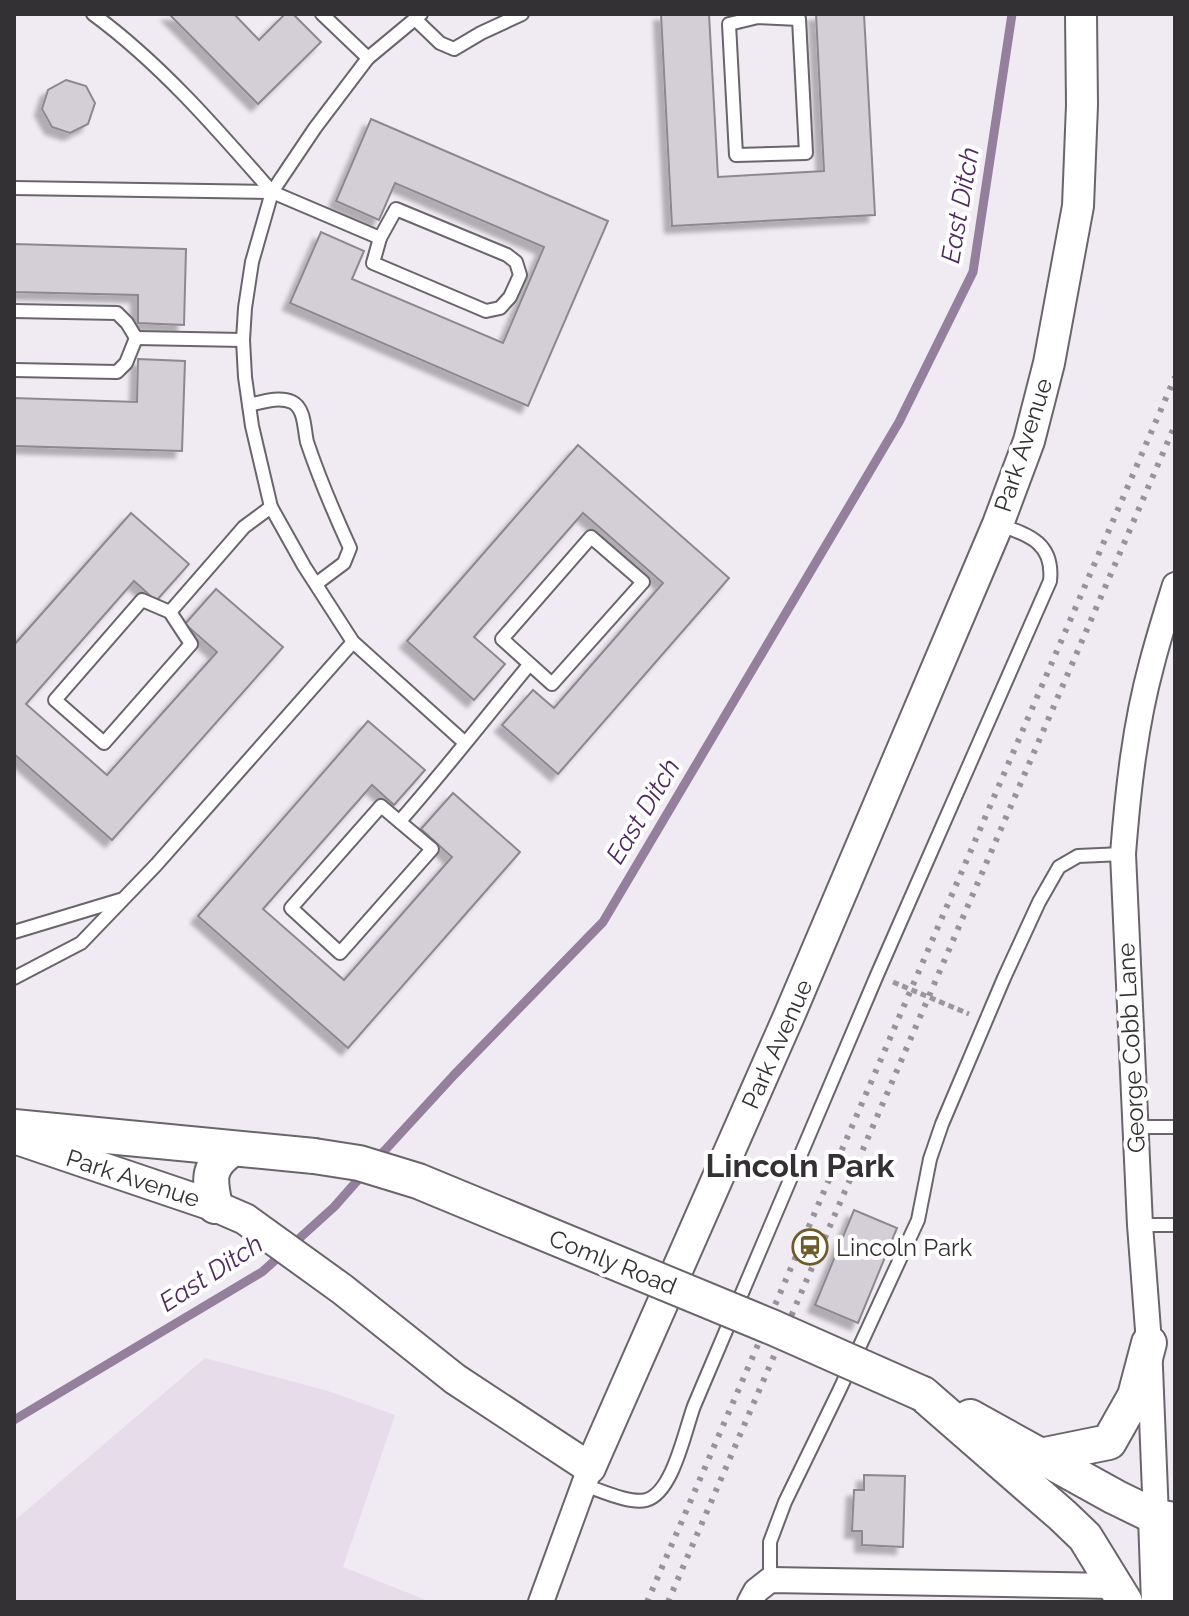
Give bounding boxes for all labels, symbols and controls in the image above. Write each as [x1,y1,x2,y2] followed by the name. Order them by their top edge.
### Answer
[935,145,985,265] water label: East Ditch
[988,375,1058,515] street label: Park Avenue
[600,753,686,869] water label: East Ditch
[1111,942,1151,1154] street label: George Cobb Lane
[736,975,818,1113] street label: Park Avenue
[63,1143,203,1213] street label: Park Avenue
[706,1147,895,1184] district label: Lincoln Park
[545,1223,681,1301] street label: Comly Road
[791,1228,829,1266] station icon: Lincoln Park
[154,1229,268,1317] water label: East Ditch
[836,1233,972,1262] place label: Lincoln Park

